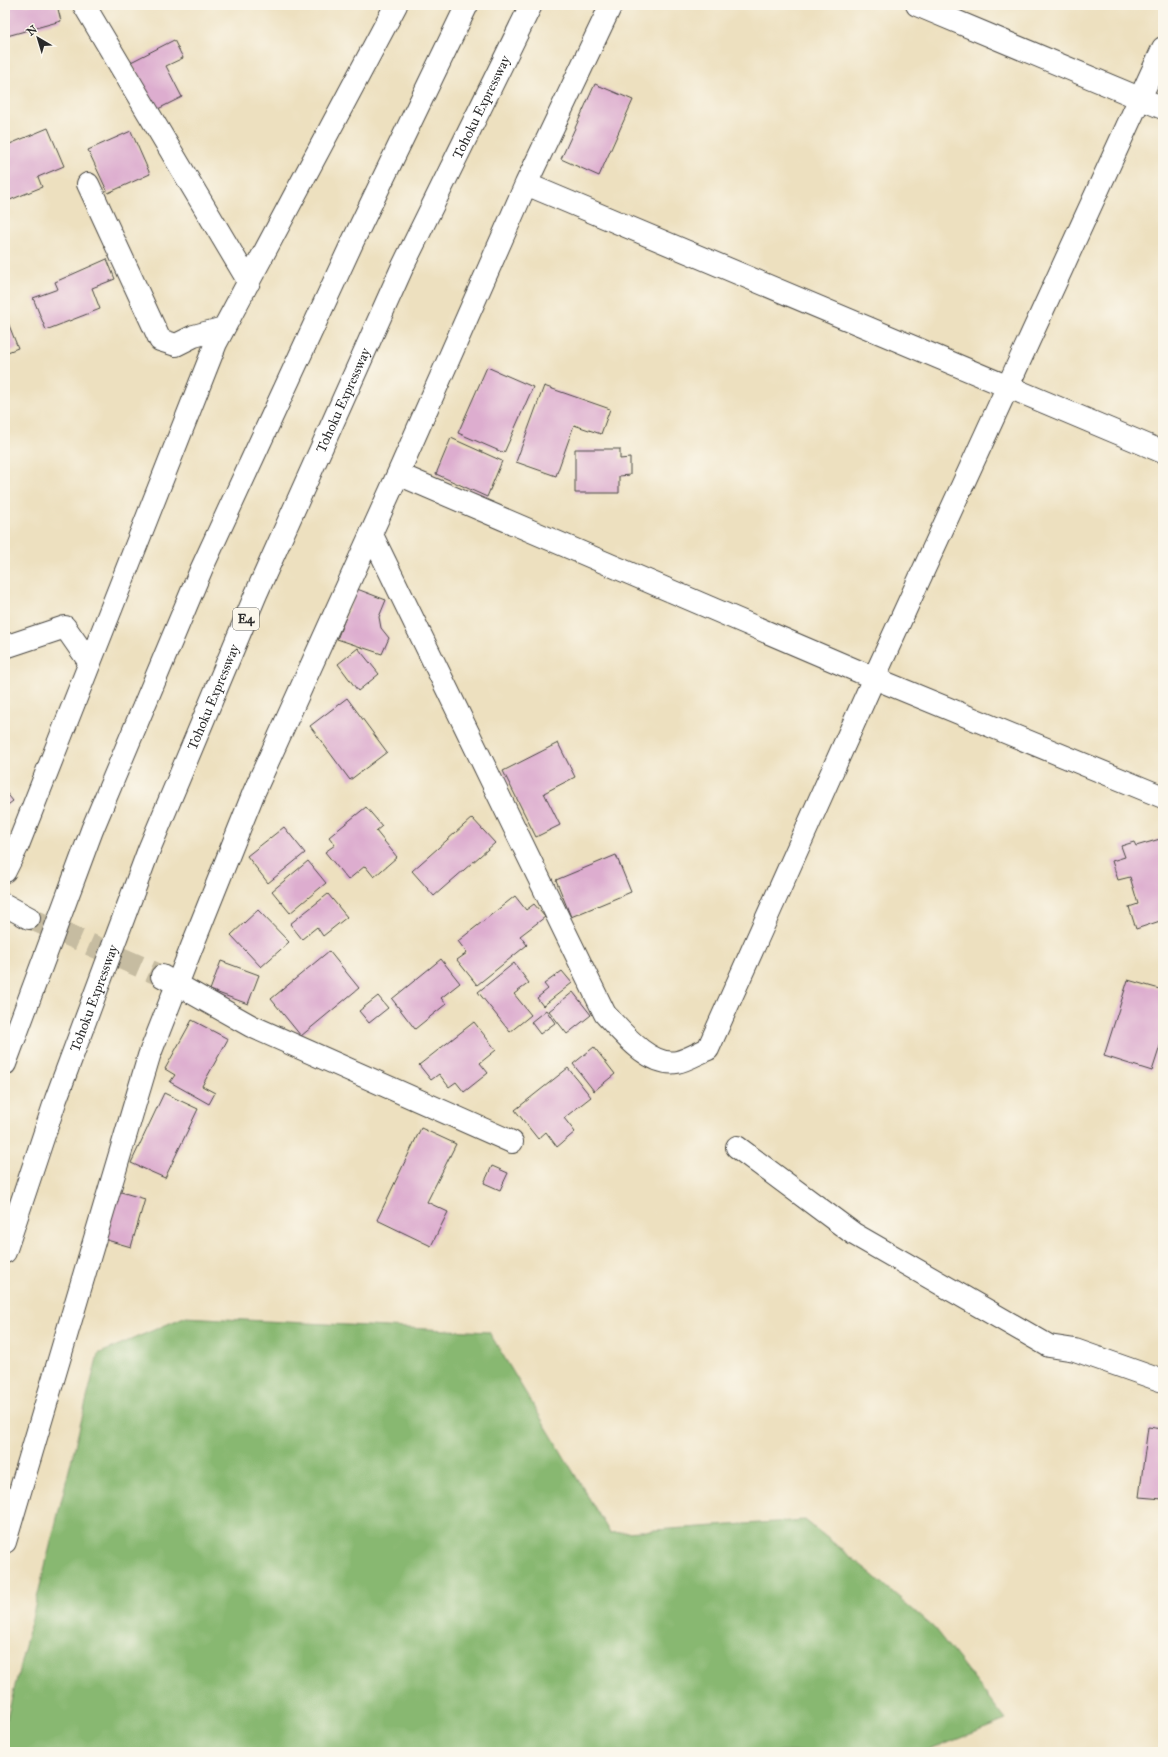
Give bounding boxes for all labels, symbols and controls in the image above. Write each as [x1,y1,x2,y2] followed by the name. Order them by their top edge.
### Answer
[18,18,58,58] north arrow
[24,22,40,39] text: N
[448,52,514,162] street label: Tohoku Expressway
[312,345,374,455] street label: Tohoku Expressway
[233,608,259,630] road number: E4
[183,641,243,752] street label: Tohoku Expressway
[66,942,121,1054] street label: Tohoku Expressway

